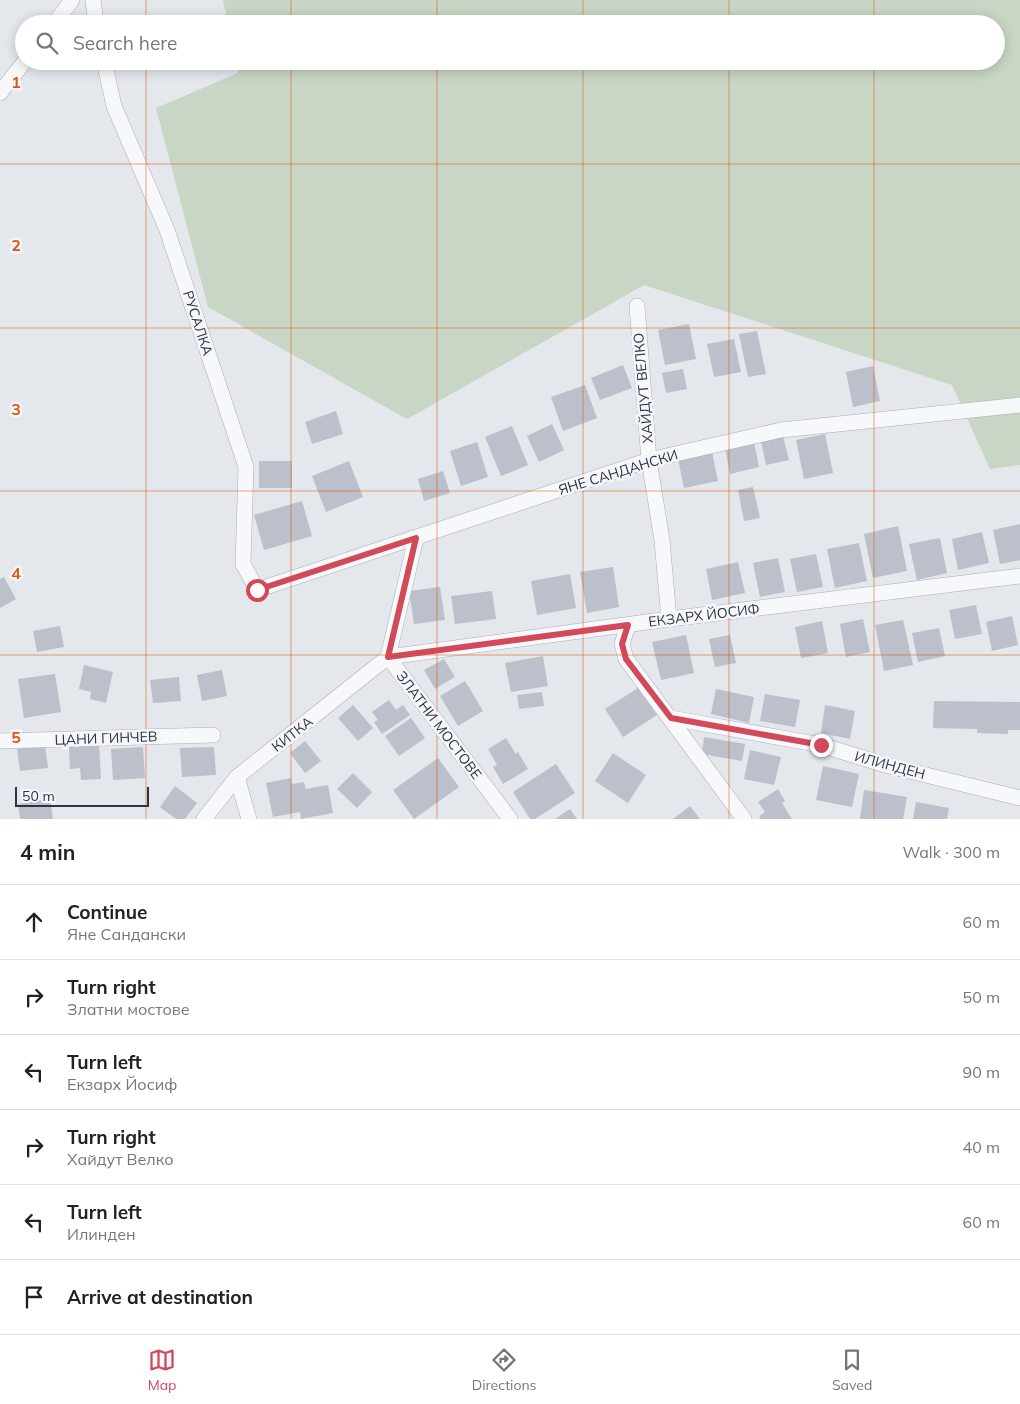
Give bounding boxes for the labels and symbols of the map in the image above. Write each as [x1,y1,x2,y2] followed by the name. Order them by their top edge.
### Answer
[11,72,21,92] text: 1
[11,235,21,255] text: 2
[179,288,217,359] street label: РУСАЛКА
[629,332,657,444] street label: ХАЙДУТ ВЕЛКО
[11,399,21,419] text: 3
[556,445,680,499] street label: ЯНЕ САНДАНСКИ
[11,563,21,583] text: 4
[246,579,269,602] route start
[647,599,761,631] street label: ЕКЗАРХ ЙОСИФ
[392,667,486,783] street label: ЗЛАТНИ МОСТОВЕ
[268,712,317,756] street label: КИТКА
[11,727,21,747] text: 5
[54,727,158,749] street label: ЦАНИ ГИНЧЕВ
[810,734,833,757] route end
[853,747,927,783] street label: ИЛИНДЕН
[15,784,149,807] scale bar

